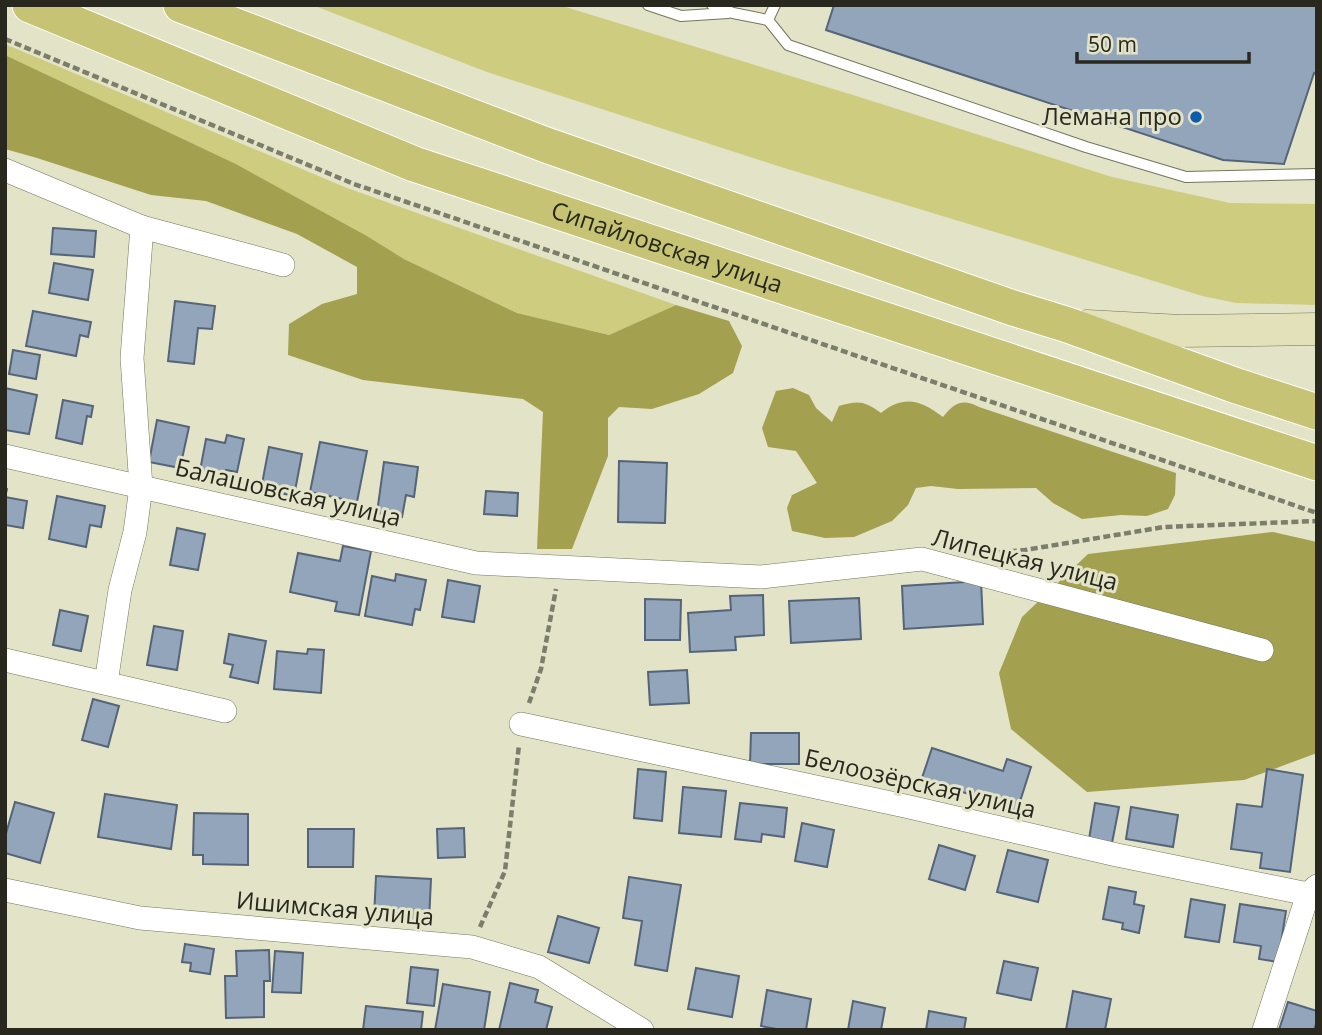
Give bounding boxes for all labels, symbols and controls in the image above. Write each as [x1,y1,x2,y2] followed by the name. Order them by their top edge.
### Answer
[1077,21,1248,65] scale bar
[1088,30,1137,58] text: 50 m
[1042,99,1182,132] place label: Лемана про
[1188,109,1204,125] marker: Лемана про
[547,193,787,300] street label: Сипайловская улица
[172,450,404,534] street label: Балашовская улица
[929,520,1122,598] street label: Липецкая улица
[801,740,1039,825] street label: Белоозёрская улица
[235,882,435,933] street label: Ишимская улица

